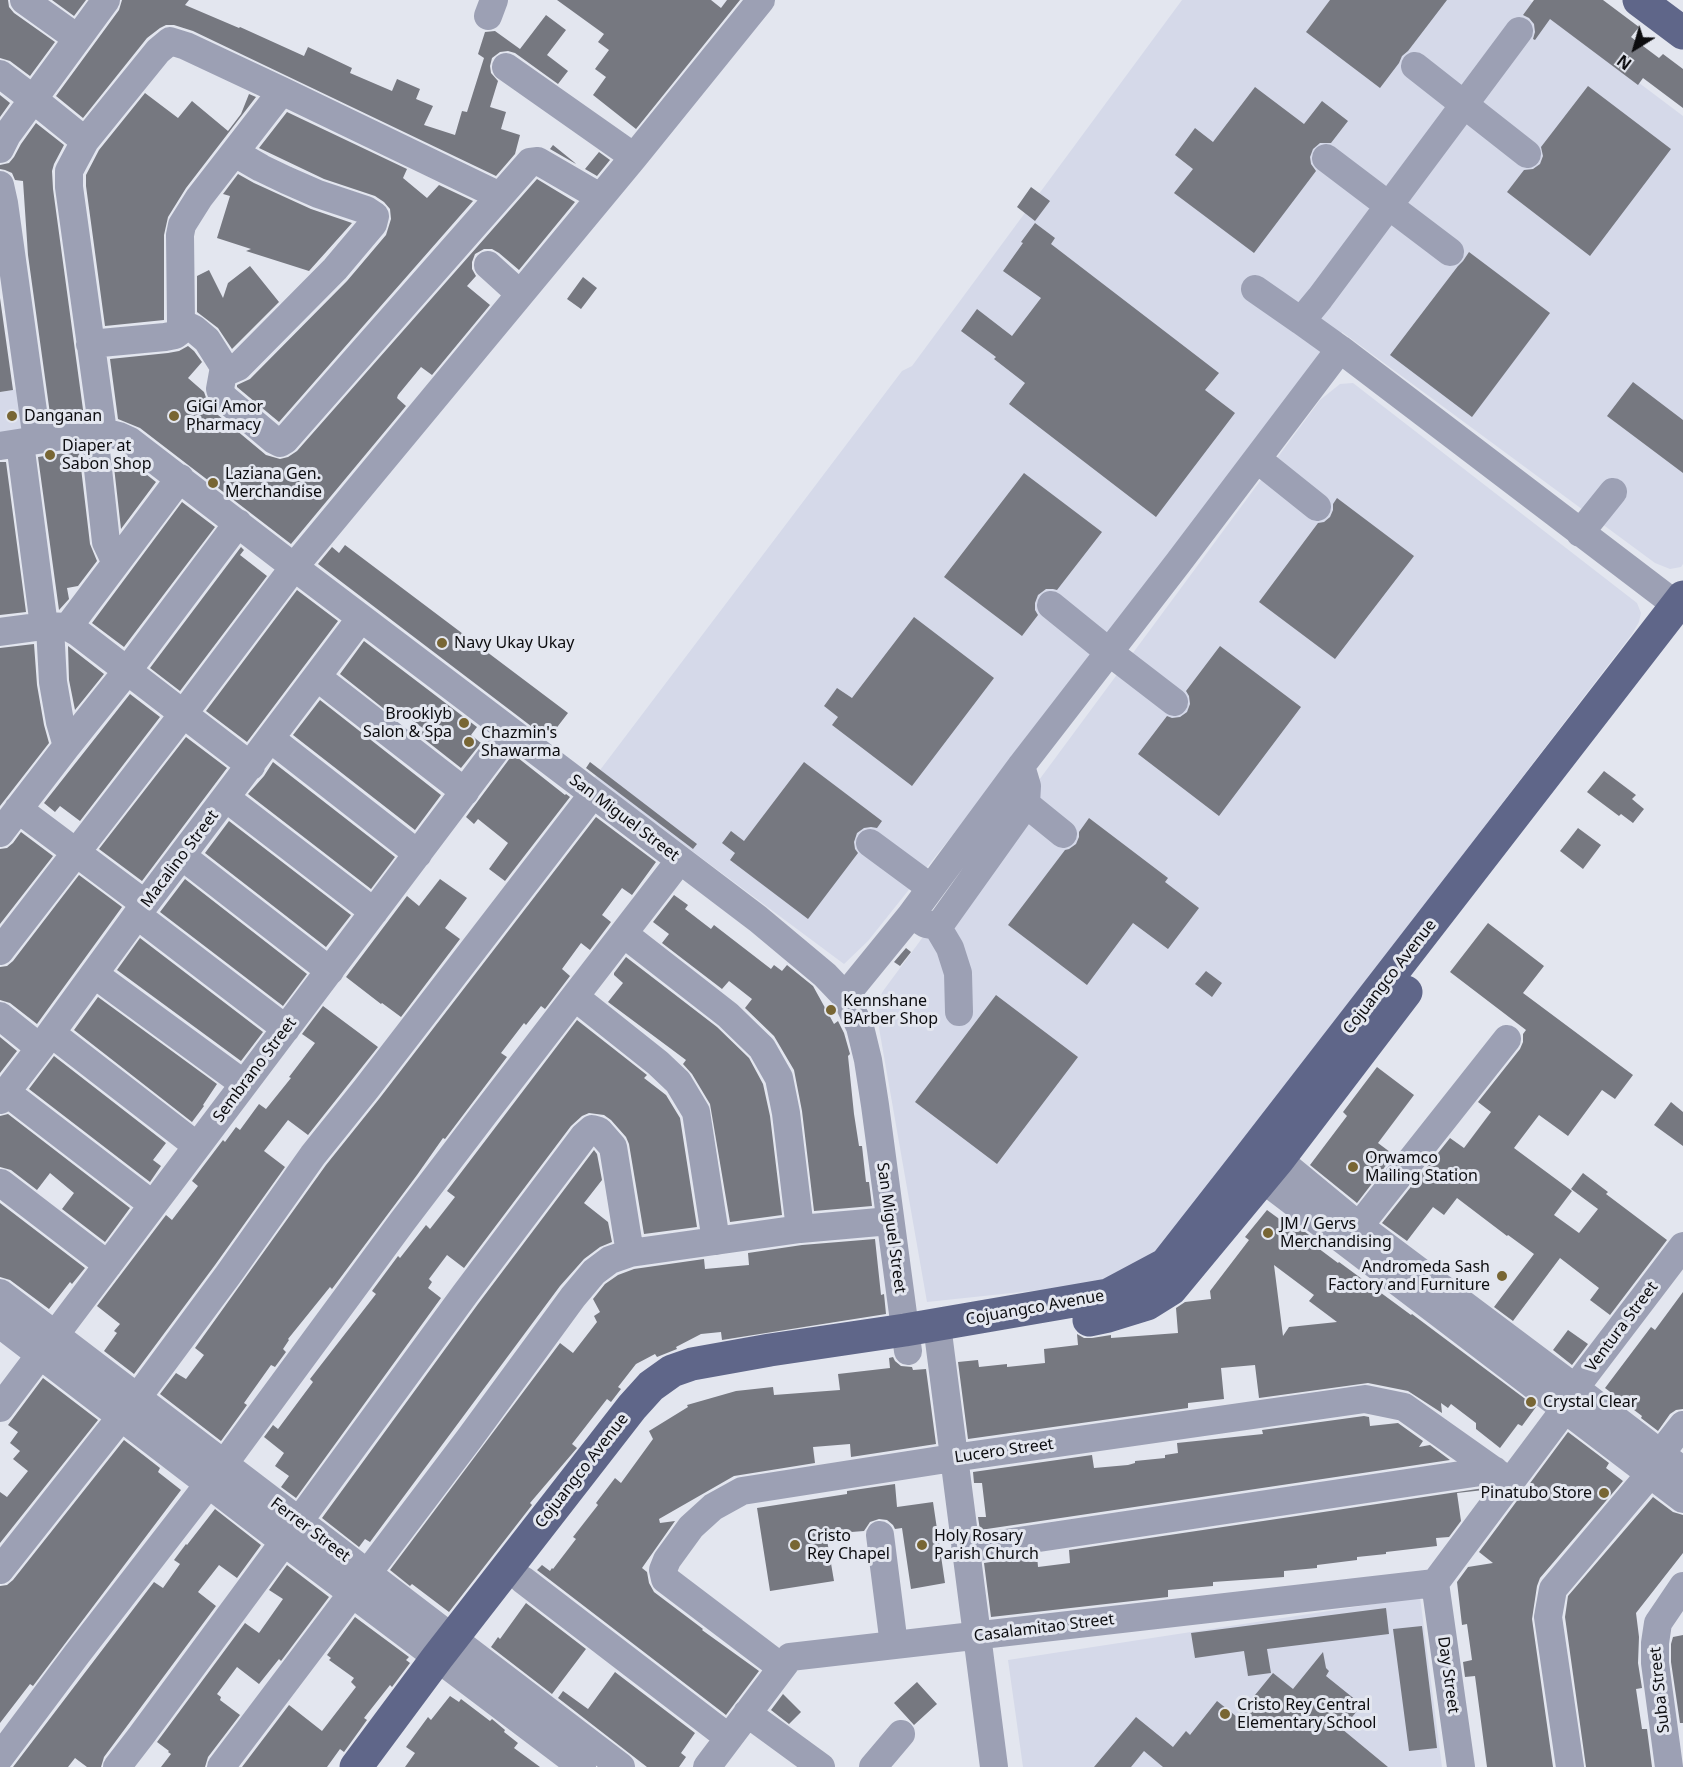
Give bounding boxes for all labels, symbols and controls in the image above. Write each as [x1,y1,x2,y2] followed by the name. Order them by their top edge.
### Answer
[1605,18,1665,78] north arrow
[1612,50,1636,75] text: N
[186,397,263,435] place label: GiGi Amor Pharmacy
[24,406,102,426] place label: Danganan
[5,409,19,423] marker: Danganan
[167,409,181,423] marker: GiGi Amor Pharmacy
[62,436,152,474] place label: Diaper at Sabon Shop
[43,448,57,462] marker: Diaper at Sabon Shop
[225,464,322,502] place label: Laziana Gen. Merchandise
[206,476,220,490] marker: Laziana Gen. Merchandise
[454,633,574,653] place label: Navy Ukay Ukay
[435,636,449,650] marker: Navy Ukay Ukay
[363,704,452,742] place label: Brooklyb Salon & Spa
[457,716,471,730] marker: Brooklyb Salon & Spa
[481,723,561,761] place label: Chazmin's Shawarma
[462,735,476,749] marker: Chazmin's Shawarma
[565,771,683,865] street label: San Miguel Street
[137,807,223,911] street label: Macalino Street
[1339,916,1441,1038] street label: Cojuangco Avenue
[843,991,938,1029] place label: Kennshane BArber Shop
[824,1003,838,1017] marker: Kennshane BArber Shop
[209,1014,301,1126] street label: Sembrano Street
[1365,1148,1478,1186] place label: Orwamco Mailing Station
[1346,1160,1360,1174] marker: Orwamco Mailing Station
[872,1161,910,1295] street label: San Miguel Street
[1280,1214,1392,1252] place label: JM / Gervs Merchandising
[1261,1226,1275,1240] marker: JM / Gervs Merchandising
[1328,1257,1490,1295] place label: Andromeda Sash Factory and Furniture
[1495,1269,1509,1283] marker: Andromeda Sash Factory and Furniture
[1582,1278,1662,1376] street label: Ventura Street
[964,1286,1106,1330] street label: Cojuangco Avenue
[1543,1392,1637,1412] place label: Crystal Clear
[1524,1395,1538,1409] marker: Crystal Clear
[531,1410,633,1532] street label: Cojuangco Avenue
[953,1435,1055,1467] street label: Lucero Street
[1480,1483,1592,1503] place label: Pinatubo Store
[1597,1486,1611,1500] marker: Pinatubo Store
[266,1494,354,1566] street label: Ferrer Street
[807,1526,890,1564] place label: Cristo Rey Chapel
[934,1526,1039,1564] place label: Holy Rosary Parish Church
[788,1538,802,1552] marker: Cristo Rey Chapel
[915,1538,929,1552] marker: Holy Rosary Parish Church
[973,1610,1115,1646] street label: Casalamitao Street
[1433,1635,1463,1715] street label: Day Street
[1646,1646,1674,1734] street label: Suba Street
[1237,1695,1376,1733] place label: Cristo Rey Central Elementary School
[1218,1707,1232,1721] marker: Cristo Rey Central Elementary School

